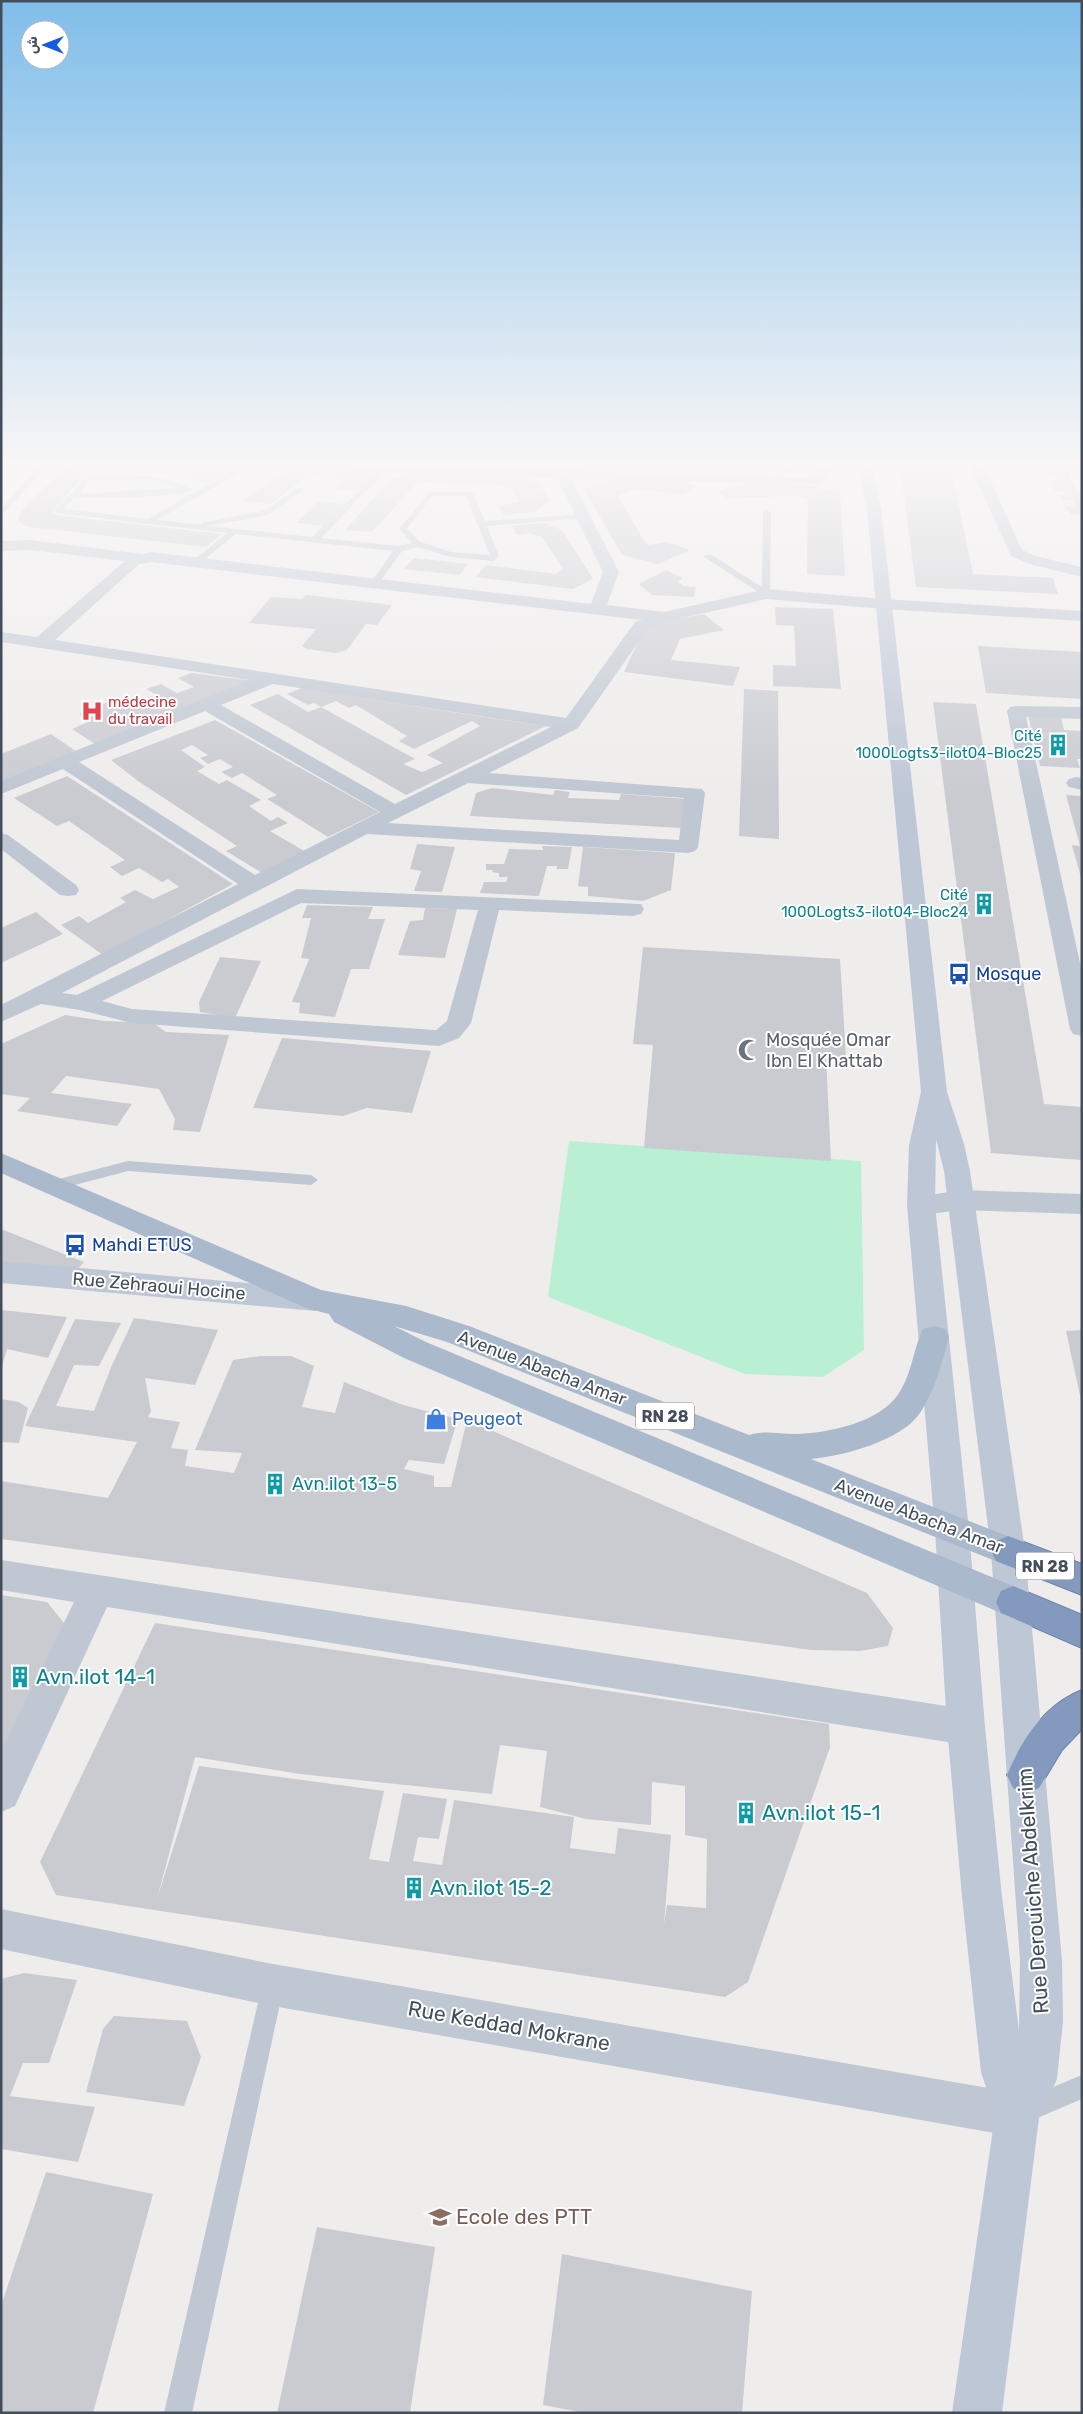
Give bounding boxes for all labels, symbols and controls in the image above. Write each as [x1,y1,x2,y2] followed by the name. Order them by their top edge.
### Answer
[20,20,70,70] north arrow
[24,36,41,54] text: ش
[108,693,176,728] place label: médecine du travail
[79,698,105,724] hospital icon: médecine du travail
[855,727,1042,762] place label: Cité 1000Logts3-ilot04-Bloc25
[1045,732,1071,758] building icon: Cité 1000Logts3-ilot04-Bloc25
[781,886,968,921] place label: Cité 1000Logts3-ilot04-Bloc24
[971,891,997,917] building icon: Cité 1000Logts3-ilot04-Bloc24
[946,961,972,987] bus stop icon: Mosque
[976,963,1041,985] place label: Mosque
[766,1029,891,1072] place label: Mosquée Omar Ibn El Khattab
[736,1037,762,1063] mosque icon: Mosquée Omar Ibn El Khattab
[62,1232,88,1258] bus stop icon: Mahdi ETUS
[92,1234,192,1256] place label: Mahdi ETUS
[72,1267,246,1305] street label: Rue Zehraoui Hocine
[454,1326,630,1410] street label: Avenue Abacha Amar
[636,1402,694,1430] road number: RN 28
[423,1406,449,1432] shop icon: Peugeot
[452,1408,522,1430] place label: Peugeot
[262,1471,288,1497] building icon: Avn.ilot 13-5
[292,1473,397,1495] place label: Avn.ilot 13-5
[831,1474,1007,1558] street label: Avenue Abacha Amar
[1016,1552,1074,1580] road number: RN 28
[7,1664,33,1690] building icon: Avn.ilot 14-1
[36,1664,155,1689] place label: Avn.ilot 14-1
[1011,1767,1054,2015] street label: Rue Derouiche Abdelkrim
[733,1800,759,1826] building icon: Avn.ilot 15-1
[762,1800,880,1825] place label: Avn.ilot 15-1
[401,1875,427,1901] building icon: Avn.ilot 15-2
[430,1875,552,1900] place label: Avn.ilot 15-2
[406,1995,612,2056] street label: Rue Keddad Mokrane
[427,2204,453,2230] school or university icon: Ecole des PTT
[456,2204,592,2229] place label: Ecole des PTT

